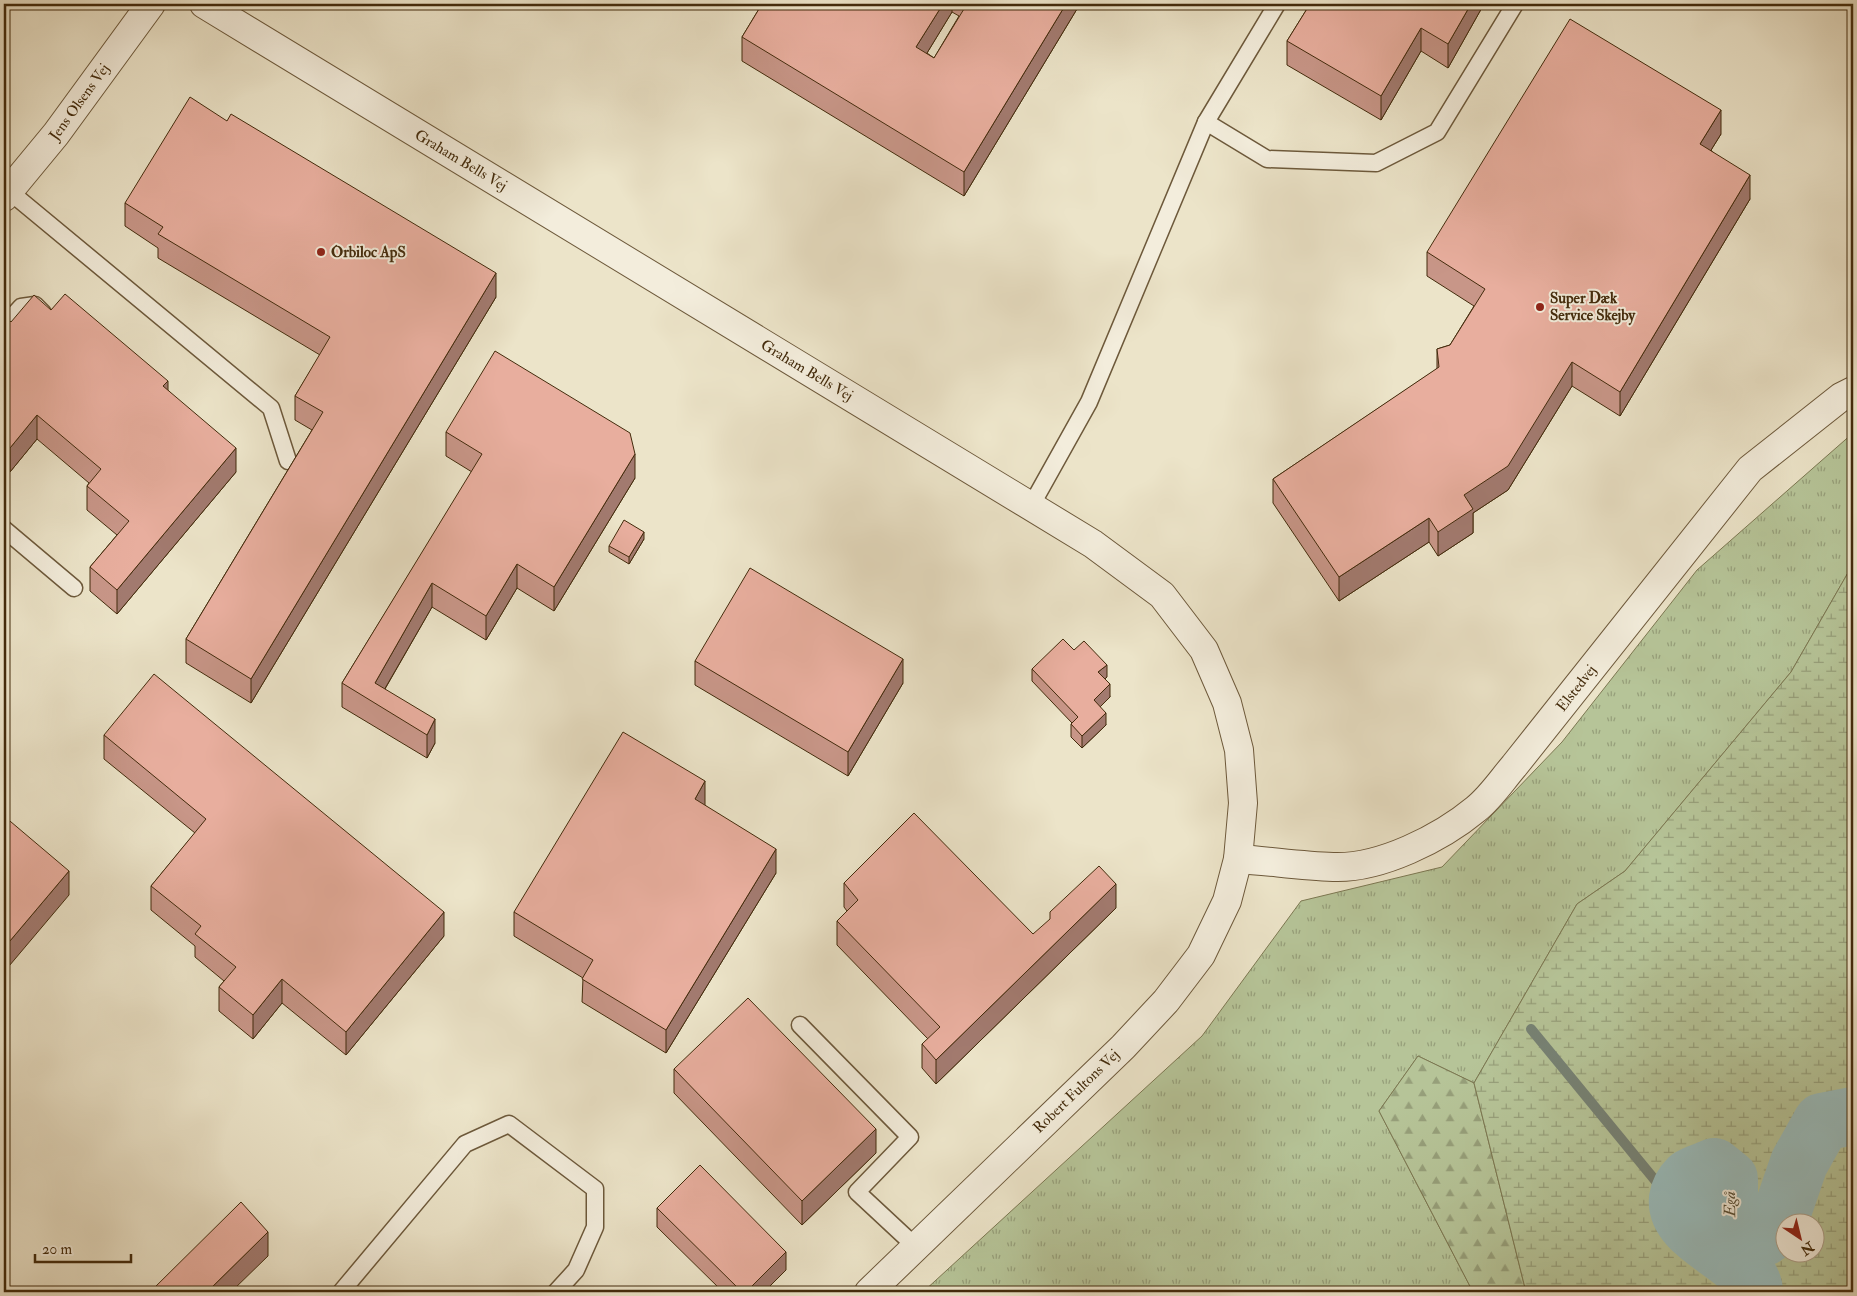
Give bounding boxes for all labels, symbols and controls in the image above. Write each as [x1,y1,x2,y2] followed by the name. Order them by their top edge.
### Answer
[44,60,115,146] street label: Jens Olsens Vej
[411,125,510,195] street label: Graham Bells Vej
[331,243,406,263] place label: Orbiloc ApS
[315,246,327,258] marker: Orbiloc ApS
[1550,289,1637,326] place label: Super Dæk Service Skejby
[1534,301,1546,313] marker: Super Dæk Service Skejby
[757,335,856,405] street label: Graham Bells Vej
[1552,661,1601,716] street label: Elstedvej
[1029,1045,1124,1137] street label: Robert Fultons Vej
[1720,1190,1740,1218] water label: Egå
[1774,1214,1824,1264] north arrow
[35,1231,131,1263] scale bar
[1797,1237,1818,1259] text: N
[42,1240,72,1259] text: 20 m

